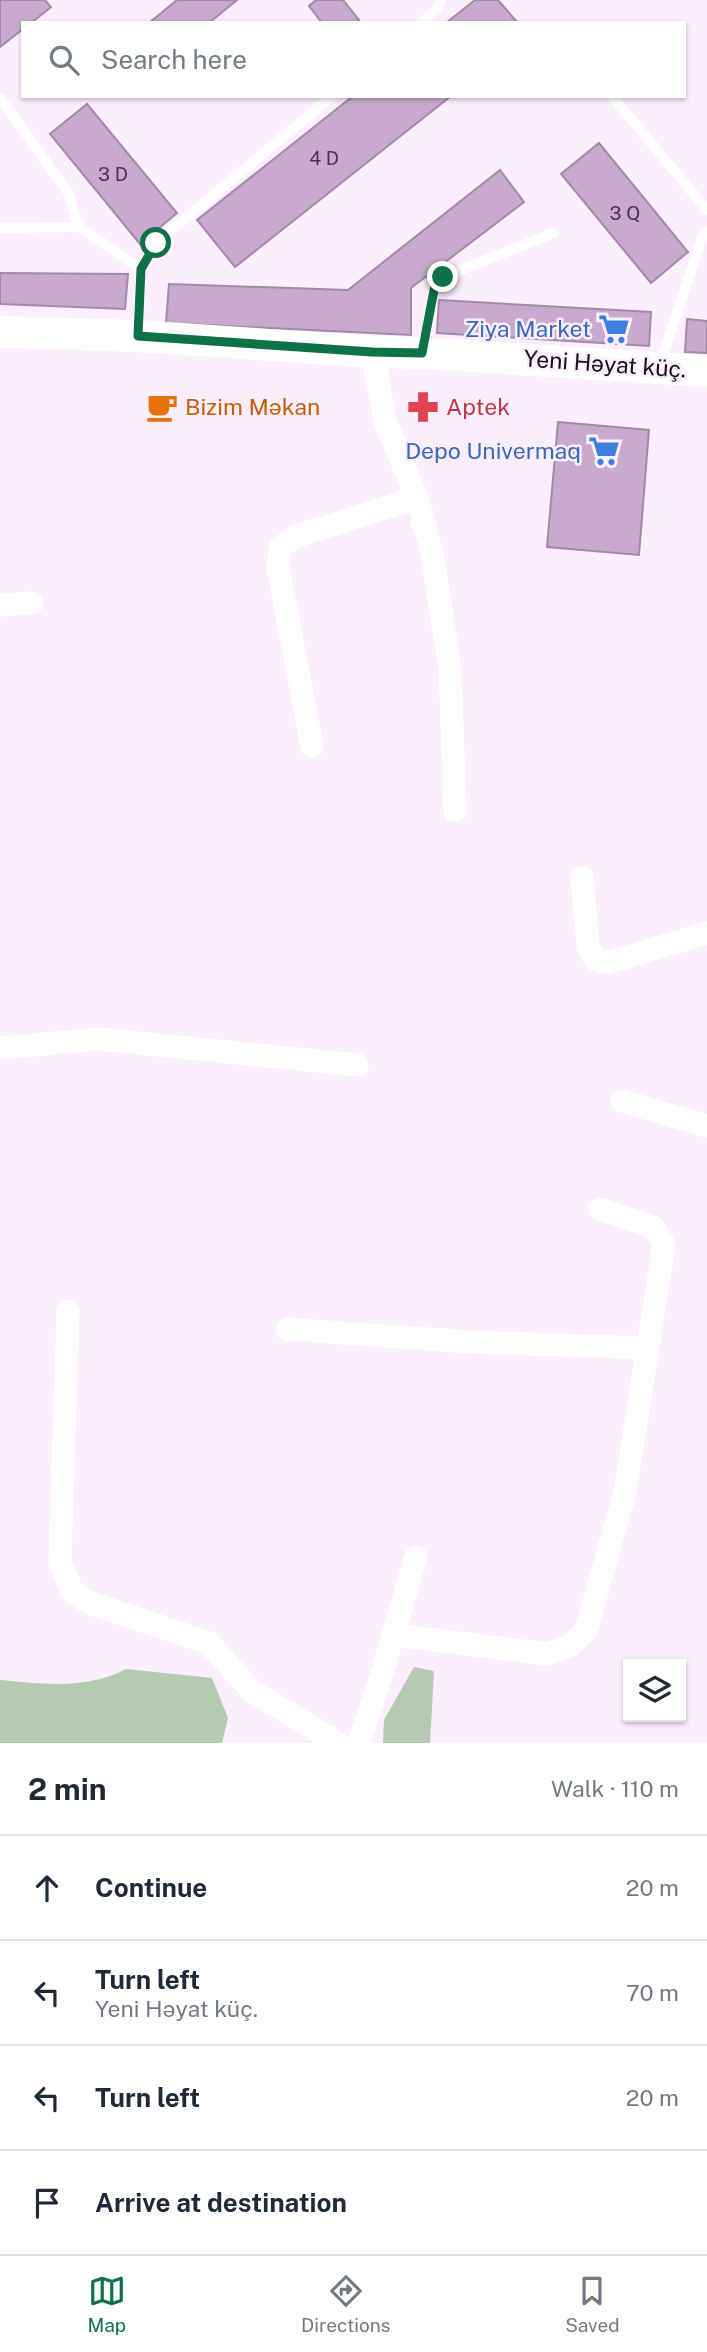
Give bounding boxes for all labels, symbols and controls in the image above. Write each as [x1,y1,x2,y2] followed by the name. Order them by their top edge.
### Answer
[21,21,686,98] search box
[45,41,83,79] icon: search
[101,44,247,75] text: Search here
[309,147,339,169] house number: 4 D
[98,163,128,185] house number: 3 D
[610,202,640,224] house number: 3 Q
[140,227,171,258] route start
[427,261,458,292] route end
[597,312,631,346] supermarket icon: Ziya Market
[465,315,591,342] place label: Ziya Market
[523,344,687,383] street label: Yeni Həyat küç.
[145,390,179,424] cafe icon: Bizim Məkan
[406,390,440,424] pharmacy icon: Aptek
[185,393,320,420] place label: Bizim Məkan
[446,393,510,420] place label: Aptek
[587,434,621,468] supermarket icon: Depo Univermaq
[405,437,581,464] place label: Depo Univermaq
[623,1659,686,1722] map controls
[623,1659,686,1722] button: layers
[28,1771,107,1807] text: 2 min
[551,1775,679,1802] text: Walk · 110 m
[28,1869,66,1907] icon: ahead
[95,1872,207,1903] text: Continue
[626,1874,679,1901] text: 20 m
[95,1964,200,1995] text: Turn left
[28,1974,66,2012] icon: left
[626,1979,679,2006] text: 70 m
[95,1995,258,2022] text: Yeni Həyat küç.
[28,2079,66,2117] icon: left
[95,2082,200,2113] text: Turn left
[626,2084,679,2111] text: 20 m
[28,2184,66,2222] icon: arrive
[95,2187,347,2218] text: Arrive at destination
[87,2272,126,2336] tab: Map
[301,2272,390,2336] tab: Directions
[565,2272,620,2336] tab: Saved

